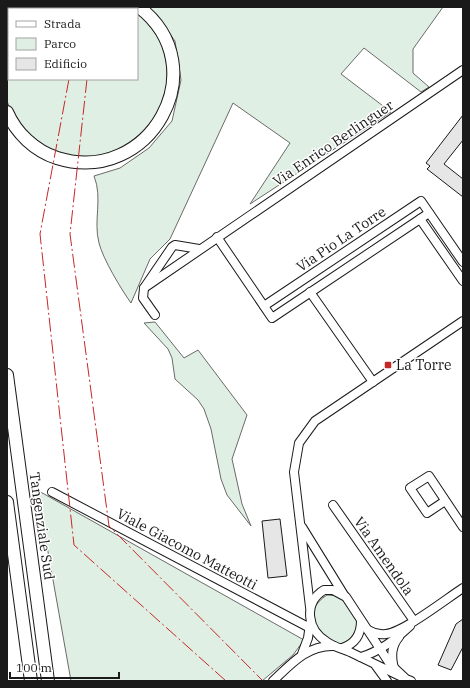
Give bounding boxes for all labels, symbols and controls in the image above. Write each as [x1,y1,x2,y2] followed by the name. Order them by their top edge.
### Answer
[8,8,138,80] legend
[44,16,81,31] text: Strada
[44,36,76,51] text: Parco
[44,56,87,71] text: Edificio
[269,95,397,190] street label: Via Enrico Berlinguer
[293,202,389,276] street label: Via Pio La Torre
[396,356,452,374] place label: La Torre
[383,360,393,370] marker: La Torre
[26,471,59,582] street label: Tangenziale Sud
[114,504,260,594] street label: Viale Giacomo Matteotti
[350,513,418,599] street label: Via Amendola
[10,654,119,680] scale bar
[16,660,52,675] text: 100 m

